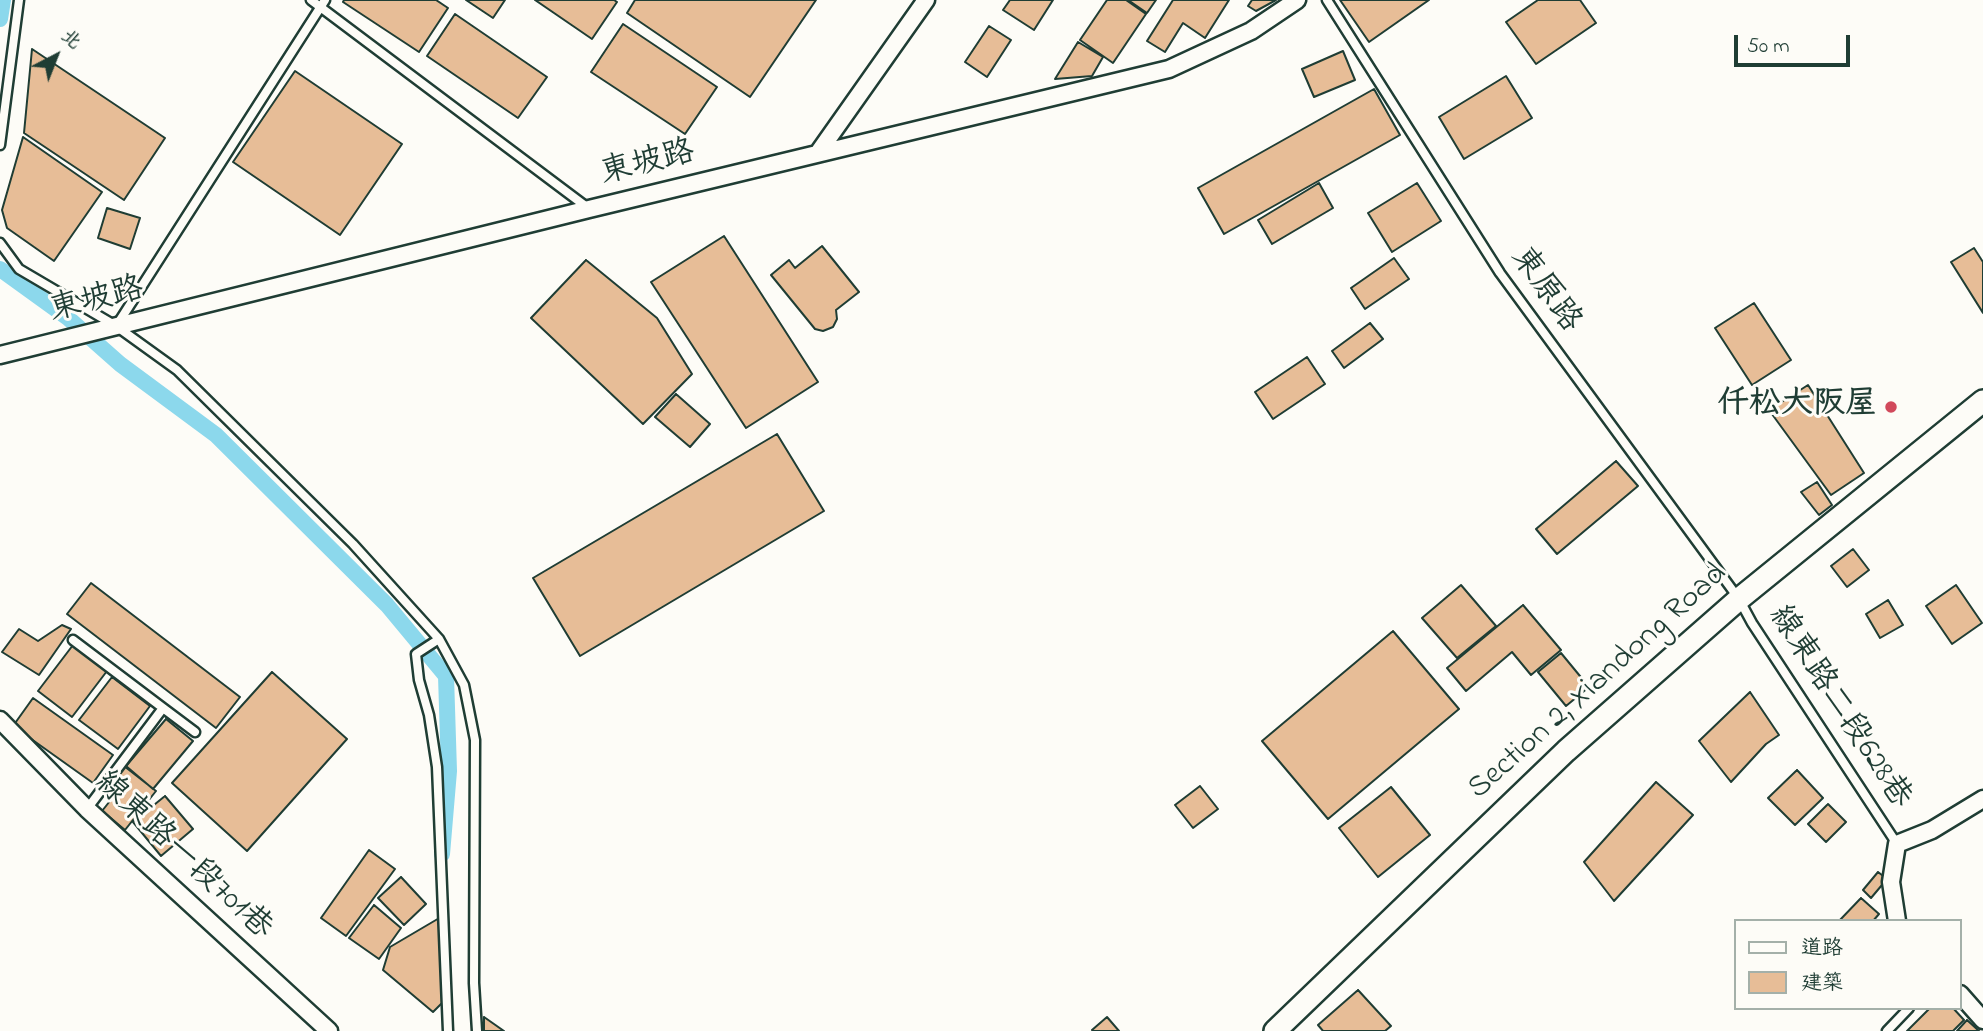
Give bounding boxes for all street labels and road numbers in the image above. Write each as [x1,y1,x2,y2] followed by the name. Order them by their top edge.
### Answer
[597,135,699,195] street label: 東坡路
[1500,241,1588,341] street label: 東原路
[46,272,148,332] street label: 東坡路
[1462,557,1736,809] street label: Section 2, Xiandong Road
[1758,599,1918,817] street label: 線東路二段628巷
[85,765,279,949] street label: 線東路一段701巷

